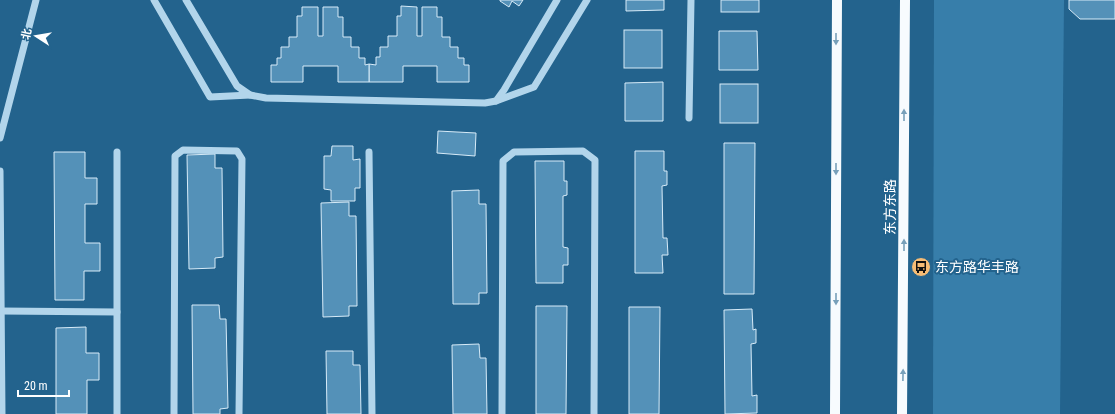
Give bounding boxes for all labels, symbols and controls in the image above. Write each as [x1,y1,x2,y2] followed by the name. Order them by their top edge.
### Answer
[16,16,56,56] north arrow
[19,27,34,41] text: 北
[833,33,839,46] one-way arrow
[901,108,907,121] one-way arrow
[833,163,839,176] one-way arrow
[882,179,898,235] street label: 东方东路
[901,238,907,251] one-way arrow
[910,256,932,278] bus stop icon: 东方路华丰路
[935,259,1019,275] place label: 东方路华丰路
[833,293,839,306] one-way arrow
[900,368,906,381] one-way arrow
[18,372,69,398] scale bar
[24,379,48,393] text: 20 m

